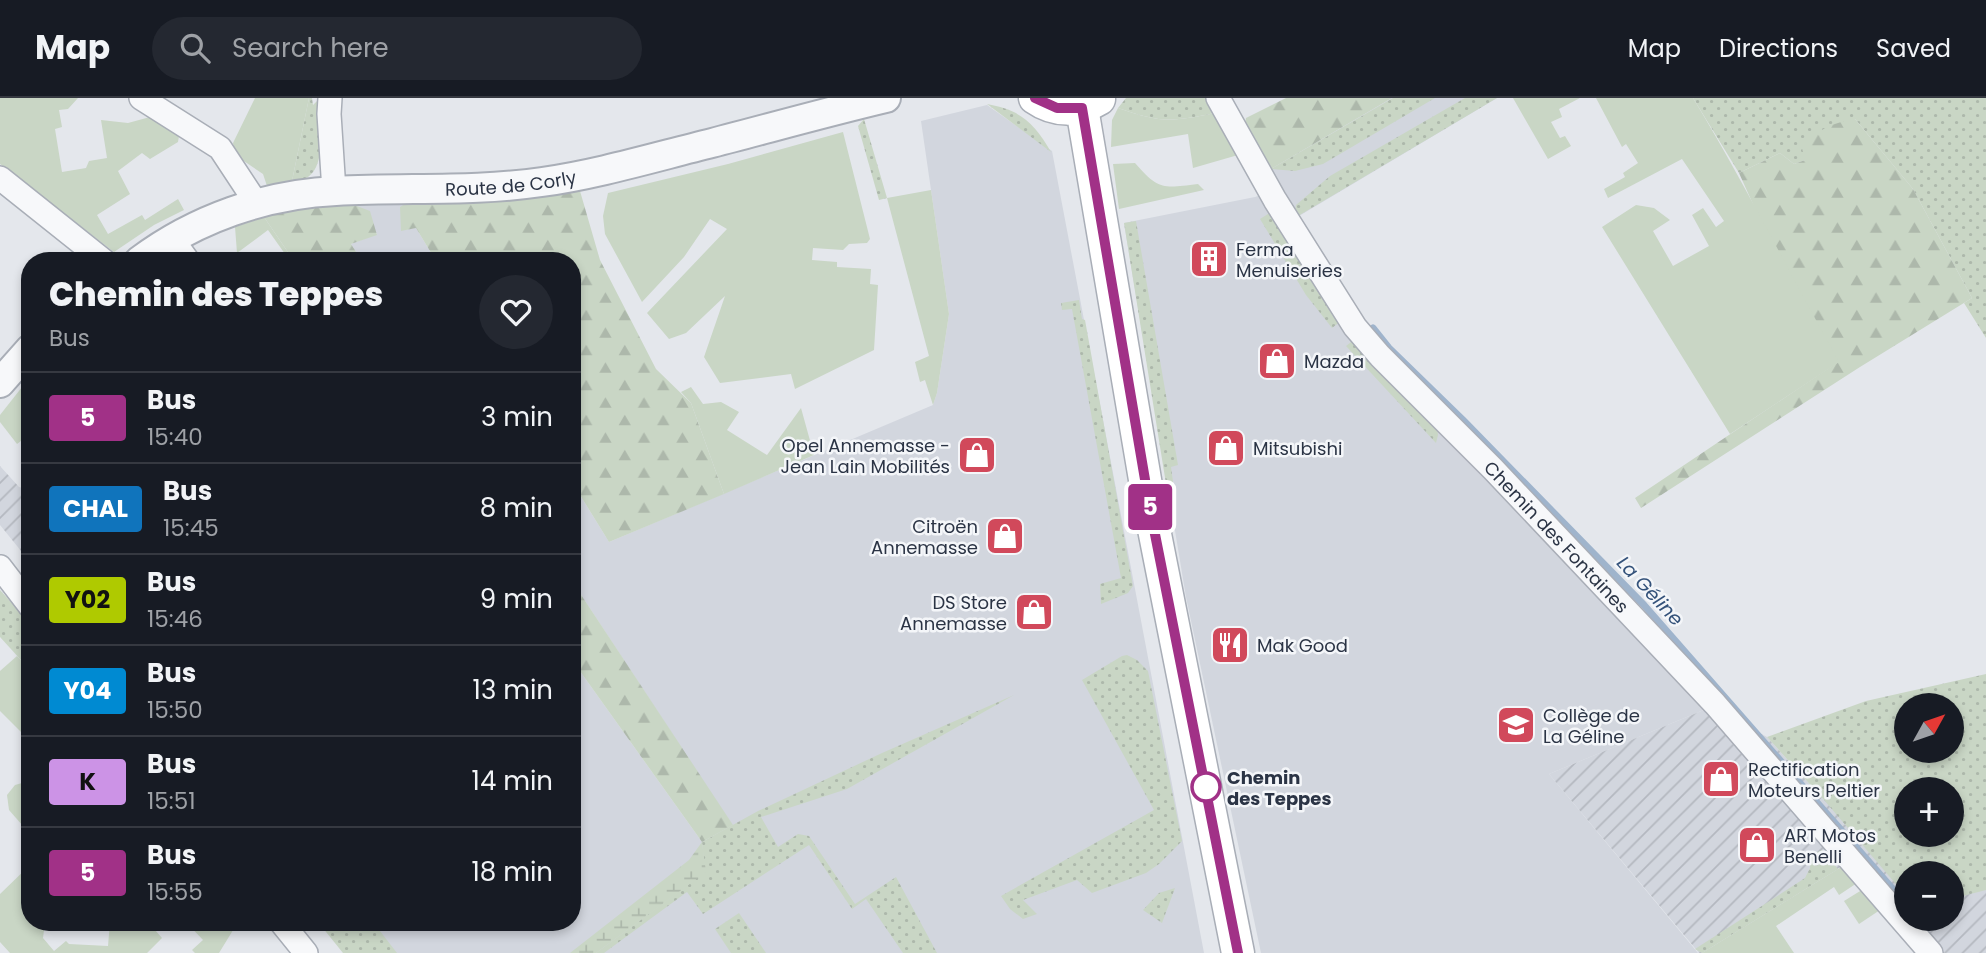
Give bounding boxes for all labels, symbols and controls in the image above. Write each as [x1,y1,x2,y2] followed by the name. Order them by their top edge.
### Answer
[152,17,642,80] search box
[35,24,110,71] text: Map
[176,29,214,67] icon: search
[232,30,389,66] text: Search here
[1628,32,1681,65] text: Map
[1719,32,1838,65] text: Directions
[1876,32,1951,65] text: Saved
[445,164,578,201] street label: Route de Corly
[1236,237,1342,283] place label: Ferma Menuiseries
[1188,238,1230,280] building icon: Ferma Menuiseries
[49,271,383,318] text: Chemin des Teppes
[479,275,553,349] button: heart
[49,322,90,354] text: Bus
[1256,340,1298,382] shop icon: Mazda
[1304,349,1364,374] place label: Mazda
[147,382,196,418] text: Bus
[481,399,553,435] text: 3 min
[80,401,95,434] text: 5
[147,421,203,453] text: 15:40
[1205,427,1247,469] shop icon: Mitsubishi
[781,433,950,479] place label: Opel Annemasse - Jean Lain Mobilités
[956,434,998,476] shop icon: Opel Annemasse - Jean Lain Mobilités
[1253,436,1342,461] place label: Mitsubishi
[1479,455,1635,618] street label: Chemin des Fontaines
[163,473,212,509] text: Bus
[1127,484,1173,530] line badge: 5
[480,490,553,526] text: 8 min
[1142,490,1158,523] text: 5
[63,492,128,525] text: CHAL
[163,512,219,544] text: 15:45
[871,514,978,560] place label: Citroën Annemasse
[984,515,1026,557] shop icon: Citroën Annemasse
[1611,550,1690,632] water label: La Géline
[147,564,196,600] text: Bus
[480,581,553,617] text: 9 min
[65,583,110,616] text: Y02
[900,590,1007,636] place label: DS Store Annemasse
[1013,591,1055,633] shop icon: DS Store Annemasse
[147,603,203,635] text: 15:46
[1209,624,1251,666] restaurant icon: Mak Good
[1257,633,1348,658] place label: Mak Good
[147,655,196,691] text: Bus
[473,672,553,708] text: 13 min
[64,674,112,707] text: Y04
[1894,693,1964,763] north arrow
[1894,693,1964,931] map controls
[147,694,203,726] text: 15:50
[1543,703,1640,749] place label: Collège de La Géline
[1495,704,1537,746] school or university icon: Collège de La Géline
[147,746,196,782] text: Bus
[1748,757,1880,803] place label: Rectification Moteurs Peltier
[1700,758,1742,800] shop icon: Rectification Moteurs Peltier
[472,763,553,799] text: 14 min
[79,765,96,798] text: K
[1227,765,1331,811] place label: Chemin des Teppes
[1191,772,1221,802] marker: Chemin des Teppes
[1894,777,1964,847] button: +
[147,785,196,817] text: 15:51
[1784,823,1876,869] place label: ART Motos Benelli
[1736,824,1778,866] shop icon: ART Motos Benelli
[147,837,196,873] text: Bus
[472,854,553,890] text: 18 min
[80,856,95,889] text: 5
[1894,861,1964,931] button: −
[147,876,203,908] text: 15:55

